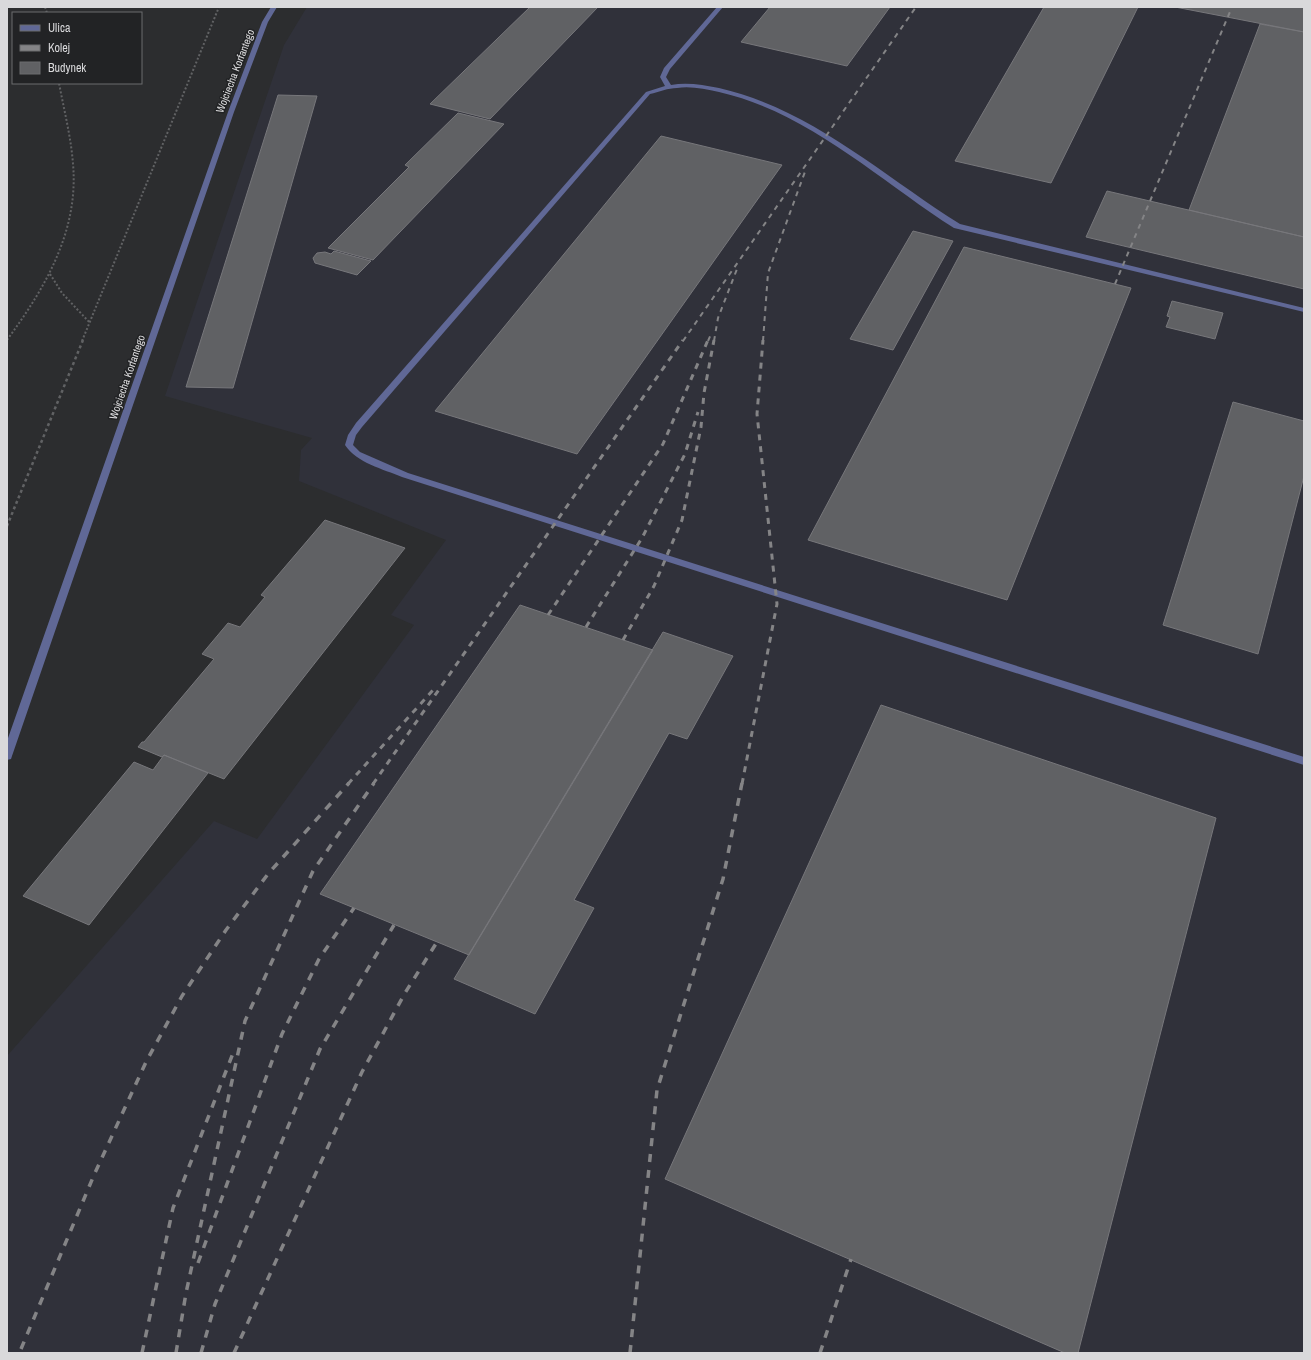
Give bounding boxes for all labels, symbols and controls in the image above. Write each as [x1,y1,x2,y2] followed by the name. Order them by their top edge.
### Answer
[12,12,142,84] legend
[48,20,71,36] text: Ulica
[213,27,257,115] street label: Wojciecha Korfantego
[48,40,70,56] text: Kolej
[48,60,86,76] text: Budynek
[106,333,148,421] street label: Wojciecha Korfantego

